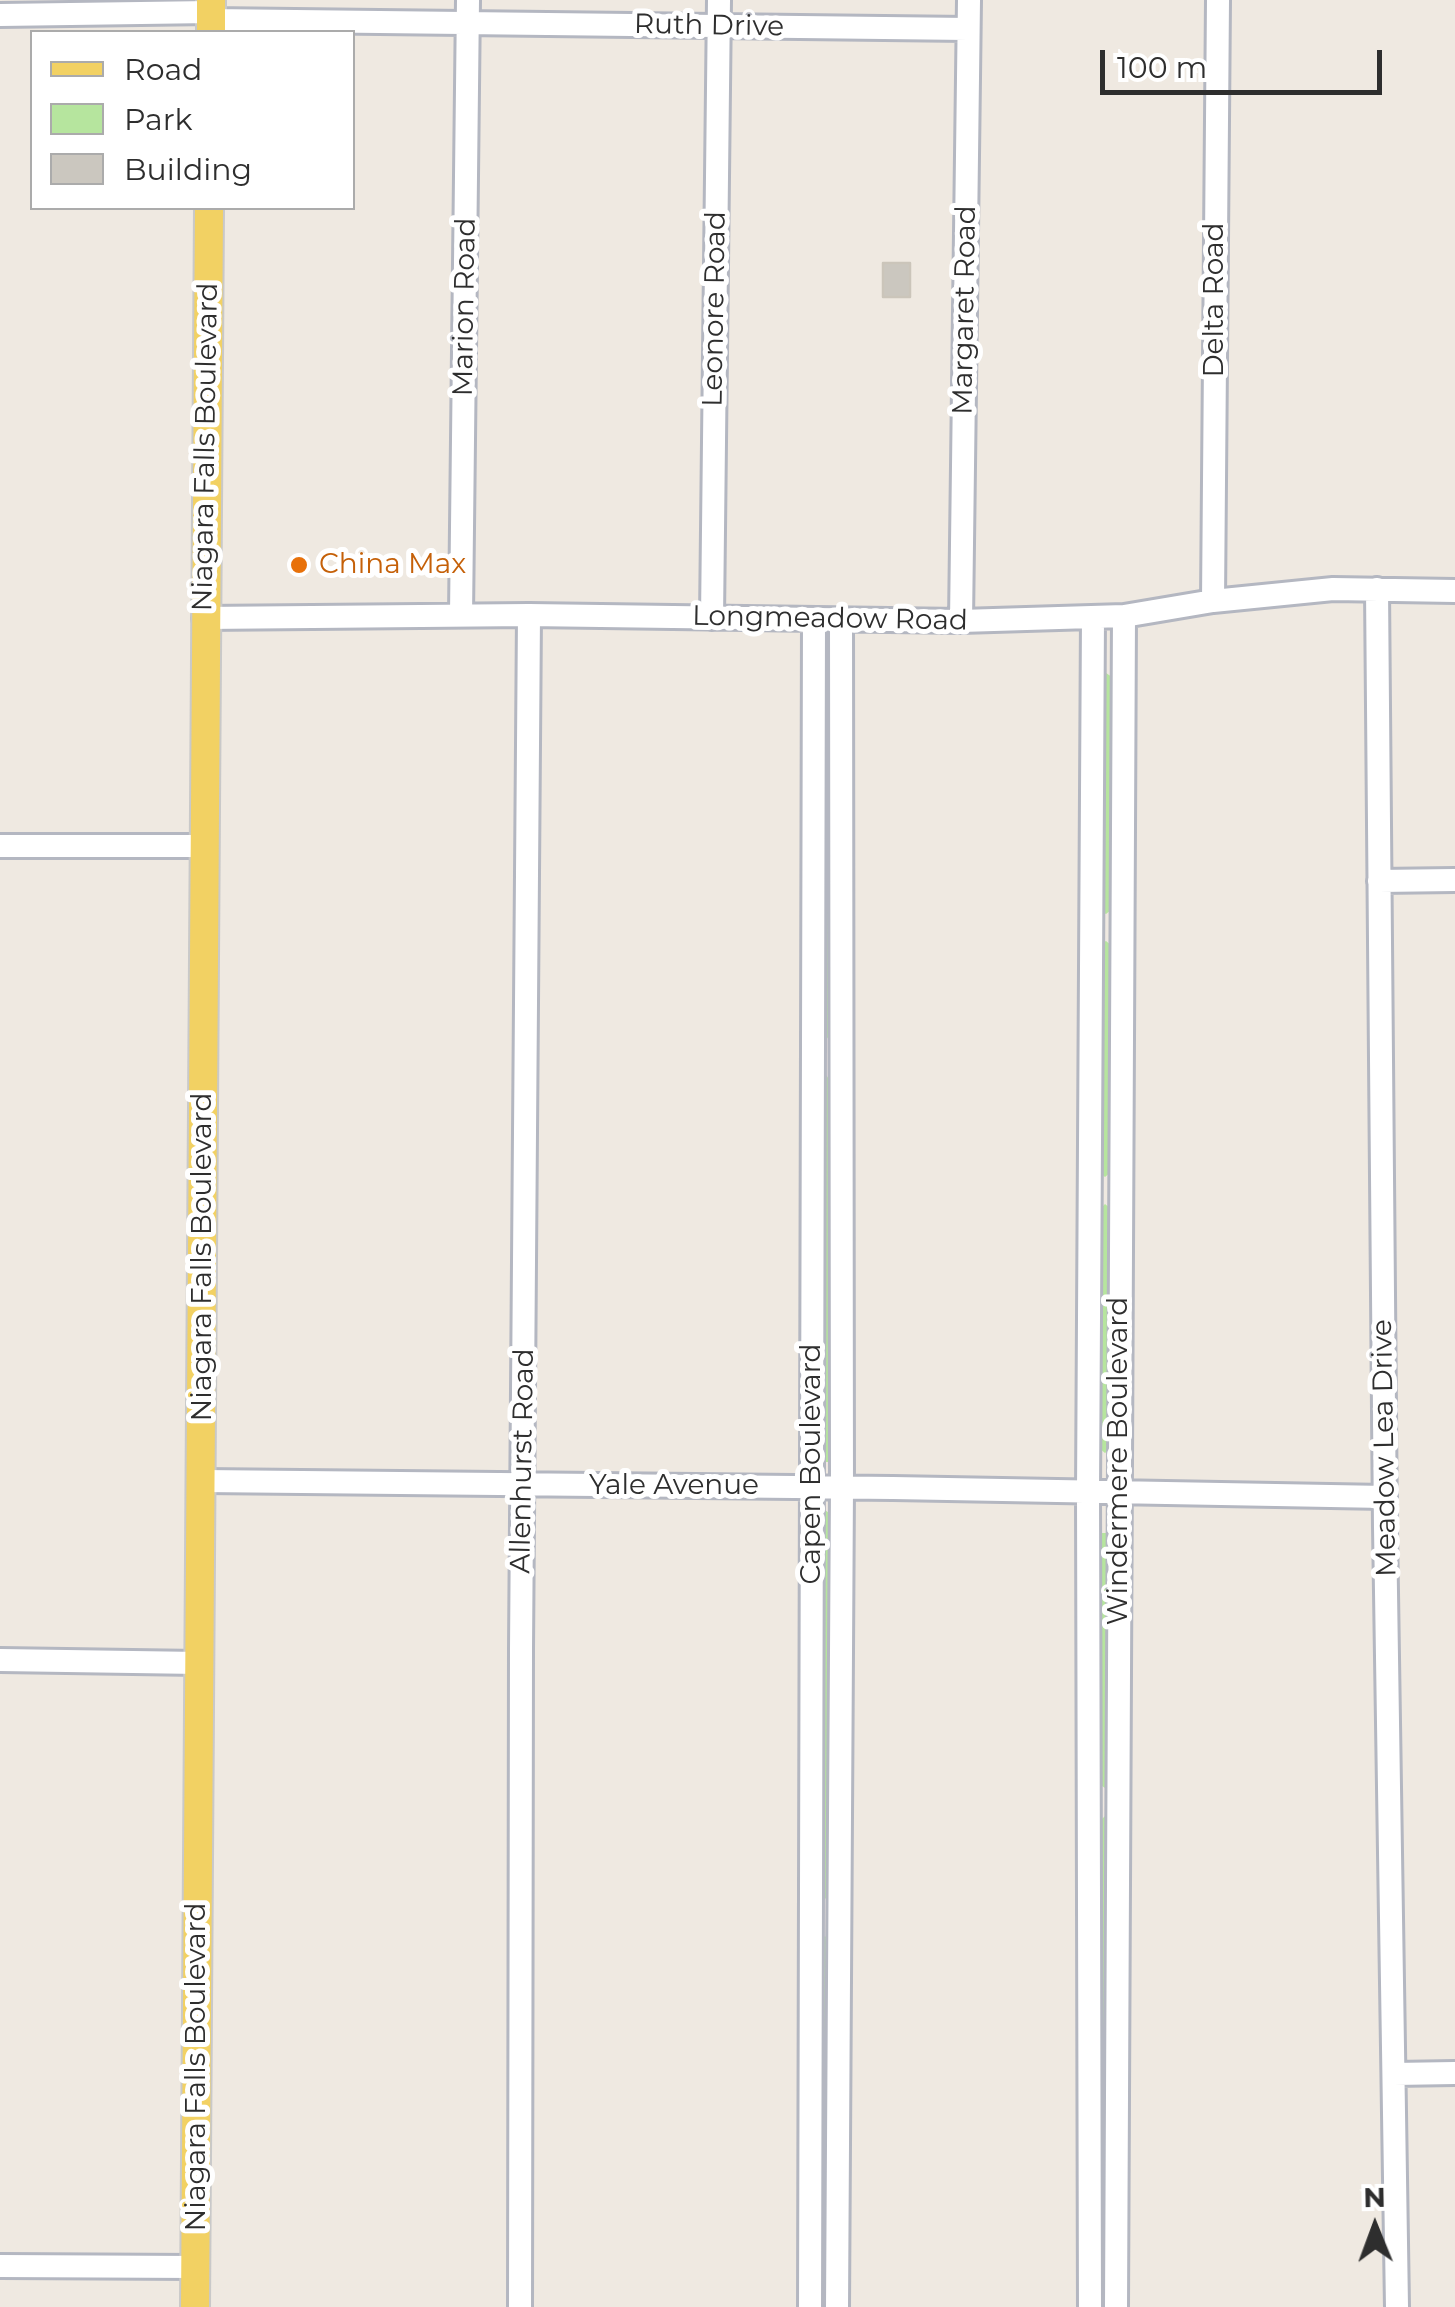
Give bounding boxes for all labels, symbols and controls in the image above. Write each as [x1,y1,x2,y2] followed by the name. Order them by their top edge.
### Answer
[634,8,784,44] street label: Ruth Drive
[30,30,355,210] legend
[1105,30,1388,92] scale bar
[1117,49,1207,86] text: 100 m
[124,51,202,88] text: Road
[124,101,193,138] text: Park
[124,151,252,188] text: Building
[946,205,984,415] street label: Margaret Road
[696,211,734,407] street label: Leonore Road
[447,217,483,397] street label: Marion Road
[1198,222,1232,378] street label: Delta Road
[186,282,226,612] street label: Niagara Falls Boulevard
[319,548,466,582] place label: China Max
[288,554,310,576] marker: China Max
[692,600,968,638] street label: Longmeadow Road
[186,1093,220,1421] street label: Niagara Falls Boulevard
[1102,1297,1136,1625] street label: Windermere Boulevard
[1366,1319,1404,1577] street label: Meadow Lea Drive
[795,1344,829,1584] street label: Capen Boulevard
[504,1348,542,1574] street label: Allenhurst Road
[589,1469,759,1503] street label: Yale Avenue
[180,1903,214,2231] street label: Niagara Falls Boulevard
[1325,2177,1425,2277] north arrow
[1363,2180,1386,2214] text: N

